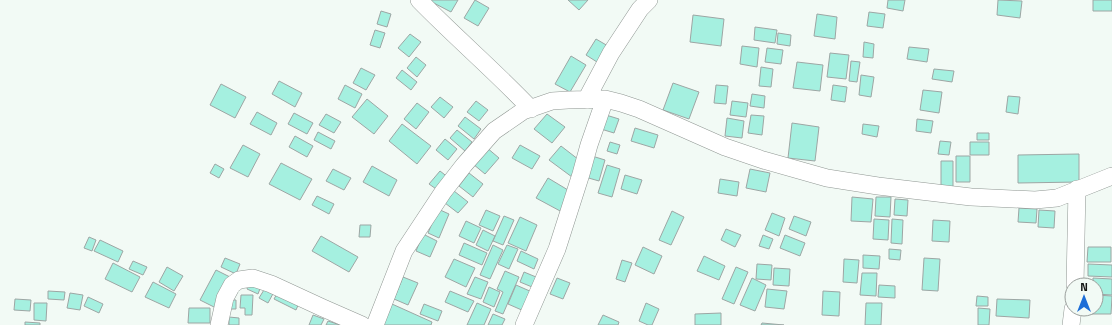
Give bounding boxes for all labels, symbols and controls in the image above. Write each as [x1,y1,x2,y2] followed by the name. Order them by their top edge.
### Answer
[1064,277,1104,317] north arrow
[1080,279,1088,295] text: N

